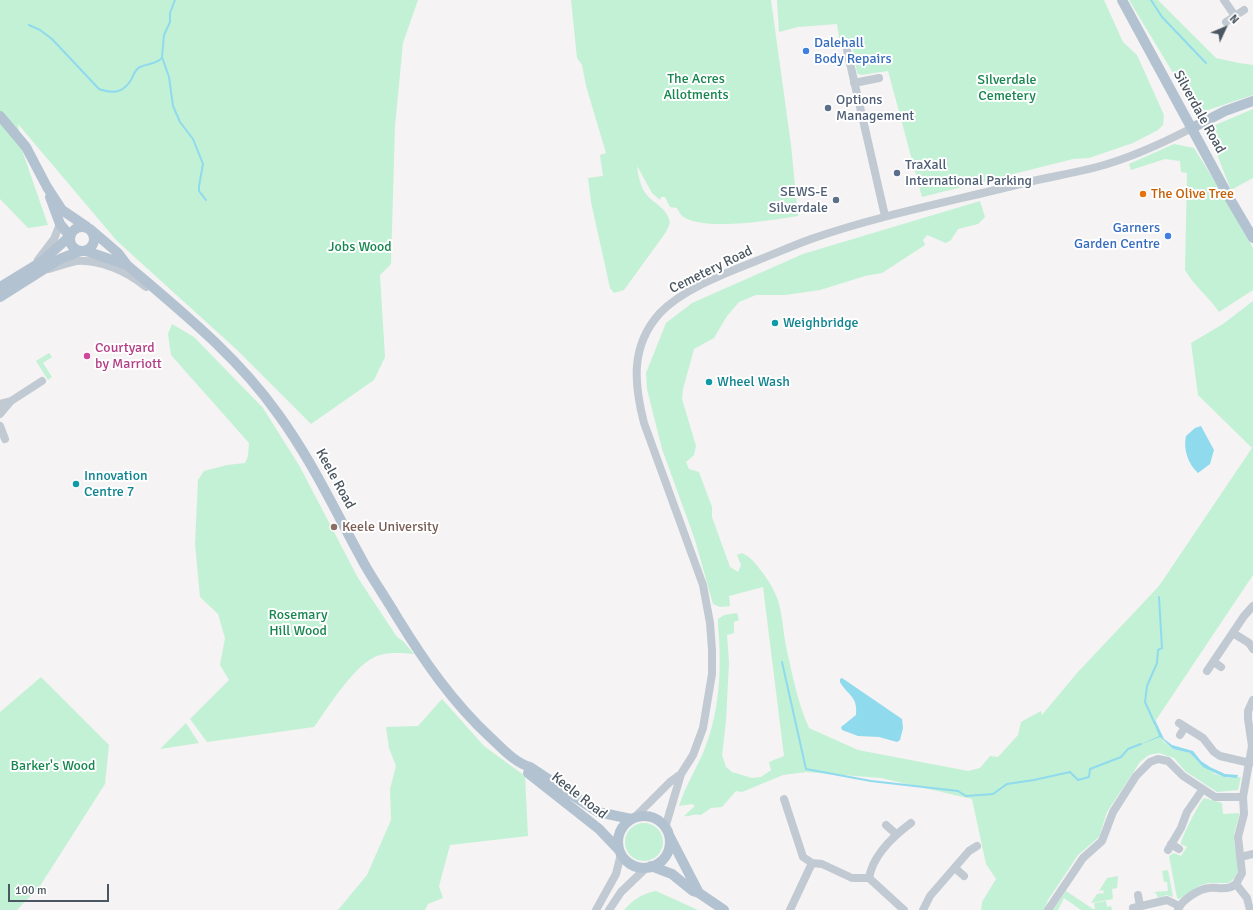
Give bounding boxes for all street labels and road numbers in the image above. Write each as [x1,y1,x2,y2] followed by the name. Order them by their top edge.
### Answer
[1169,68,1229,156] street label: Silverdale Road
[667,243,755,297] street label: Cemetery Road
[312,446,358,512] street label: Keele Road
[548,769,610,823] street label: Keele Road

